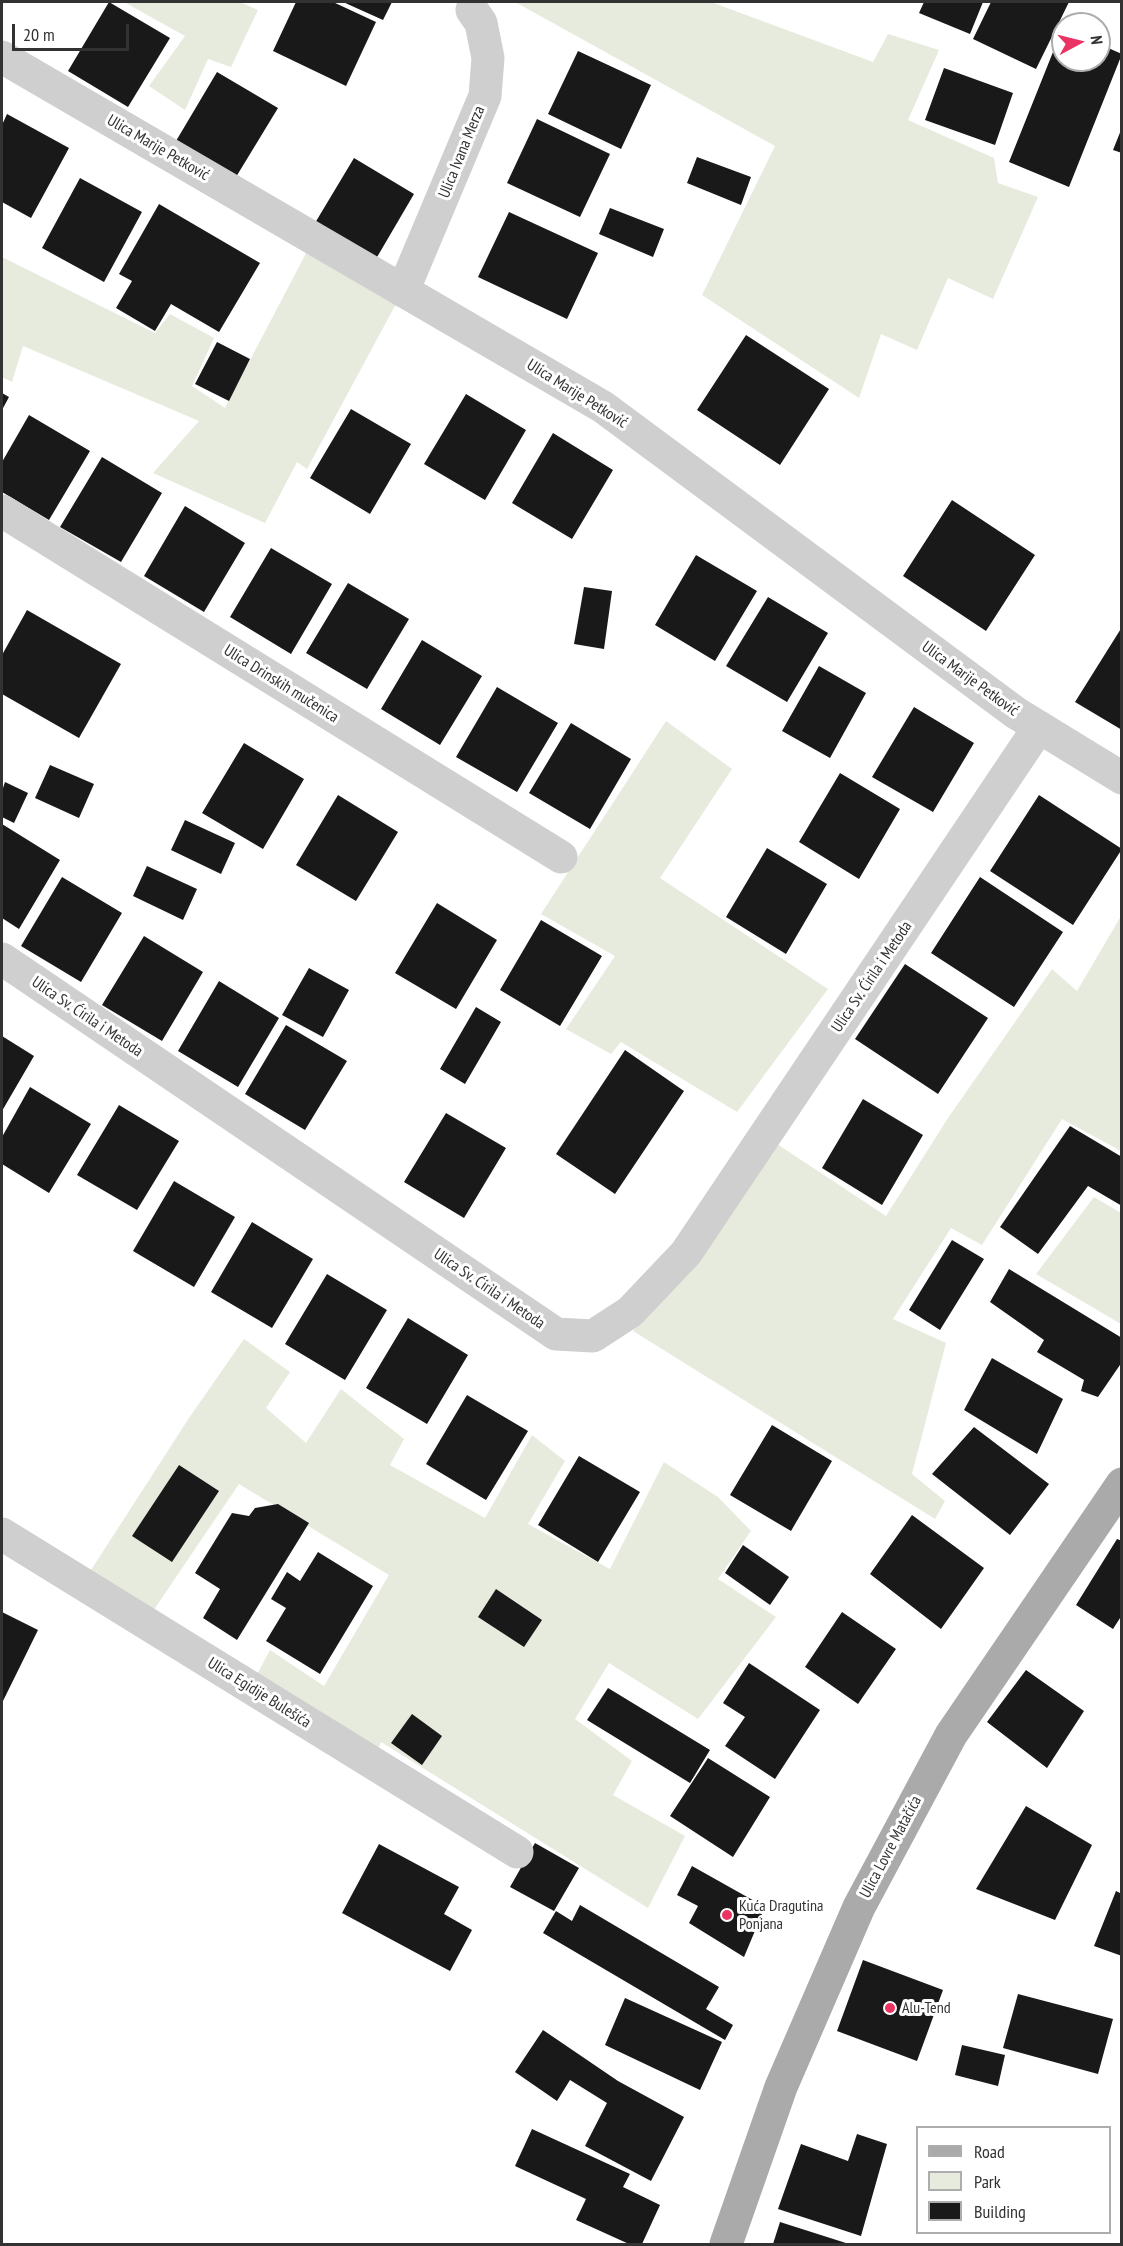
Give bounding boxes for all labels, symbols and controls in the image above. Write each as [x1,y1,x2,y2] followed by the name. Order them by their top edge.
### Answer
[15,12,132,50] scale bar
[1051,12,1111,72] north arrow
[23,23,55,46] text: 20 m
[1086,35,1107,46] text: N
[435,103,489,201] street label: Ulica Ivana Merza
[103,111,213,185] street label: Ulica Marije Petković
[523,355,631,433] street label: Ulica Marije Petković
[918,637,1022,721] street label: Ulica Marije Petković
[220,641,342,727] street label: Ulica Drinskih mučenica
[828,918,916,1036] street label: Ulica Sv. Ćirila i Metoda
[28,973,146,1061] street label: Ulica Sv. Ćirila i Metoda
[430,1245,548,1333] street label: Ulica Sv. Ćirila i Metoda
[204,1654,314,1732] street label: Ulica Egidije Bulešića
[856,1793,926,1901] street label: Ulica Lovre Matačića
[739,1896,823,1934] place label: Kuća Dragutina Ponjana
[720,1908,734,1922] marker: Kuća Dragutina Ponjana
[902,1998,951,2018] place label: Alu-Tend
[883,2001,897,2015] marker: Alu-Tend
[916,2126,1111,2234] legend
[974,2140,1005,2163] text: Road
[974,2170,1001,2193] text: Park
[974,2200,1026,2223] text: Building

